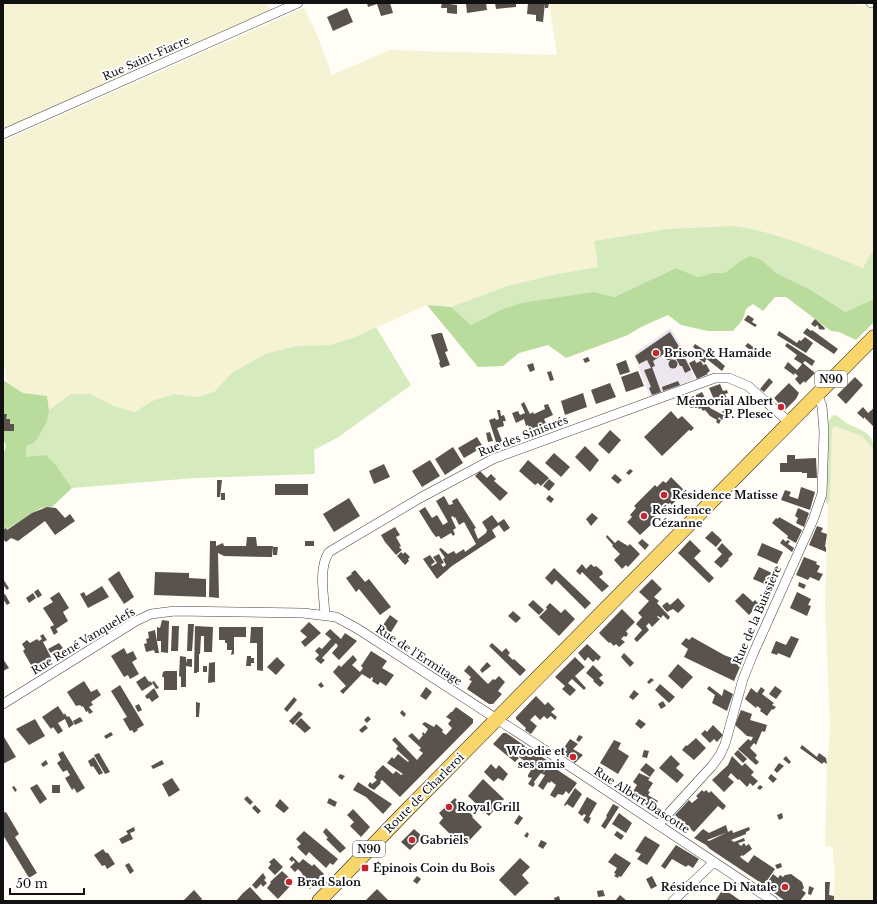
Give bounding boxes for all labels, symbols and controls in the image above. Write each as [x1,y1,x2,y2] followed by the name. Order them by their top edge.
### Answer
[100,33,192,83] street label: Rue Saint-Fiacre
[664,346,772,360] place label: Brison & Hamaide
[651,348,661,358] marker: Brison & Hamaide
[815,371,847,387] road number: N90
[676,394,774,421] place label: Mémorial Albert P. Plesec
[776,402,786,412] marker: Mémorial Albert P. Plesec
[476,412,570,460] street label: Rue des Sinistrés
[672,488,778,502] place label: Résidence Matisse
[659,490,669,500] marker: Résidence Matisse
[652,503,712,530] place label: Résidence Cézanne
[639,511,649,521] marker: Résidence Cézanne
[730,563,784,667] street label: Rue de la Buissière
[29,604,137,678] street label: Rue René Vanquelefs
[373,622,465,688] street label: Rue de l'Ermitage
[505,744,566,771] place label: Woodie et ses amis
[381,750,467,836] street label: Route de Charleroi
[568,752,578,762] marker: Woodie et ses amis
[591,764,693,836] street label: Rue Albert Dascotte
[457,800,520,814] place label: Royal Grill
[444,802,454,812] marker: Royal Grill
[420,833,468,847] place label: Gabriëls
[407,835,417,845] marker: Gabriëls
[353,841,385,857] road number: N90
[373,861,495,875] place label: Épinois Coin du Bois
[360,863,370,873] marker: Épinois Coin du Bois
[10,870,84,896] scale bar
[297,875,361,889] place label: Brad Salon
[16,876,48,891] text: 50 m
[284,877,294,887] marker: Brad Salon
[661,880,778,894] place label: Résidence Di Natale
[780,882,790,892] marker: Résidence Di Natale

